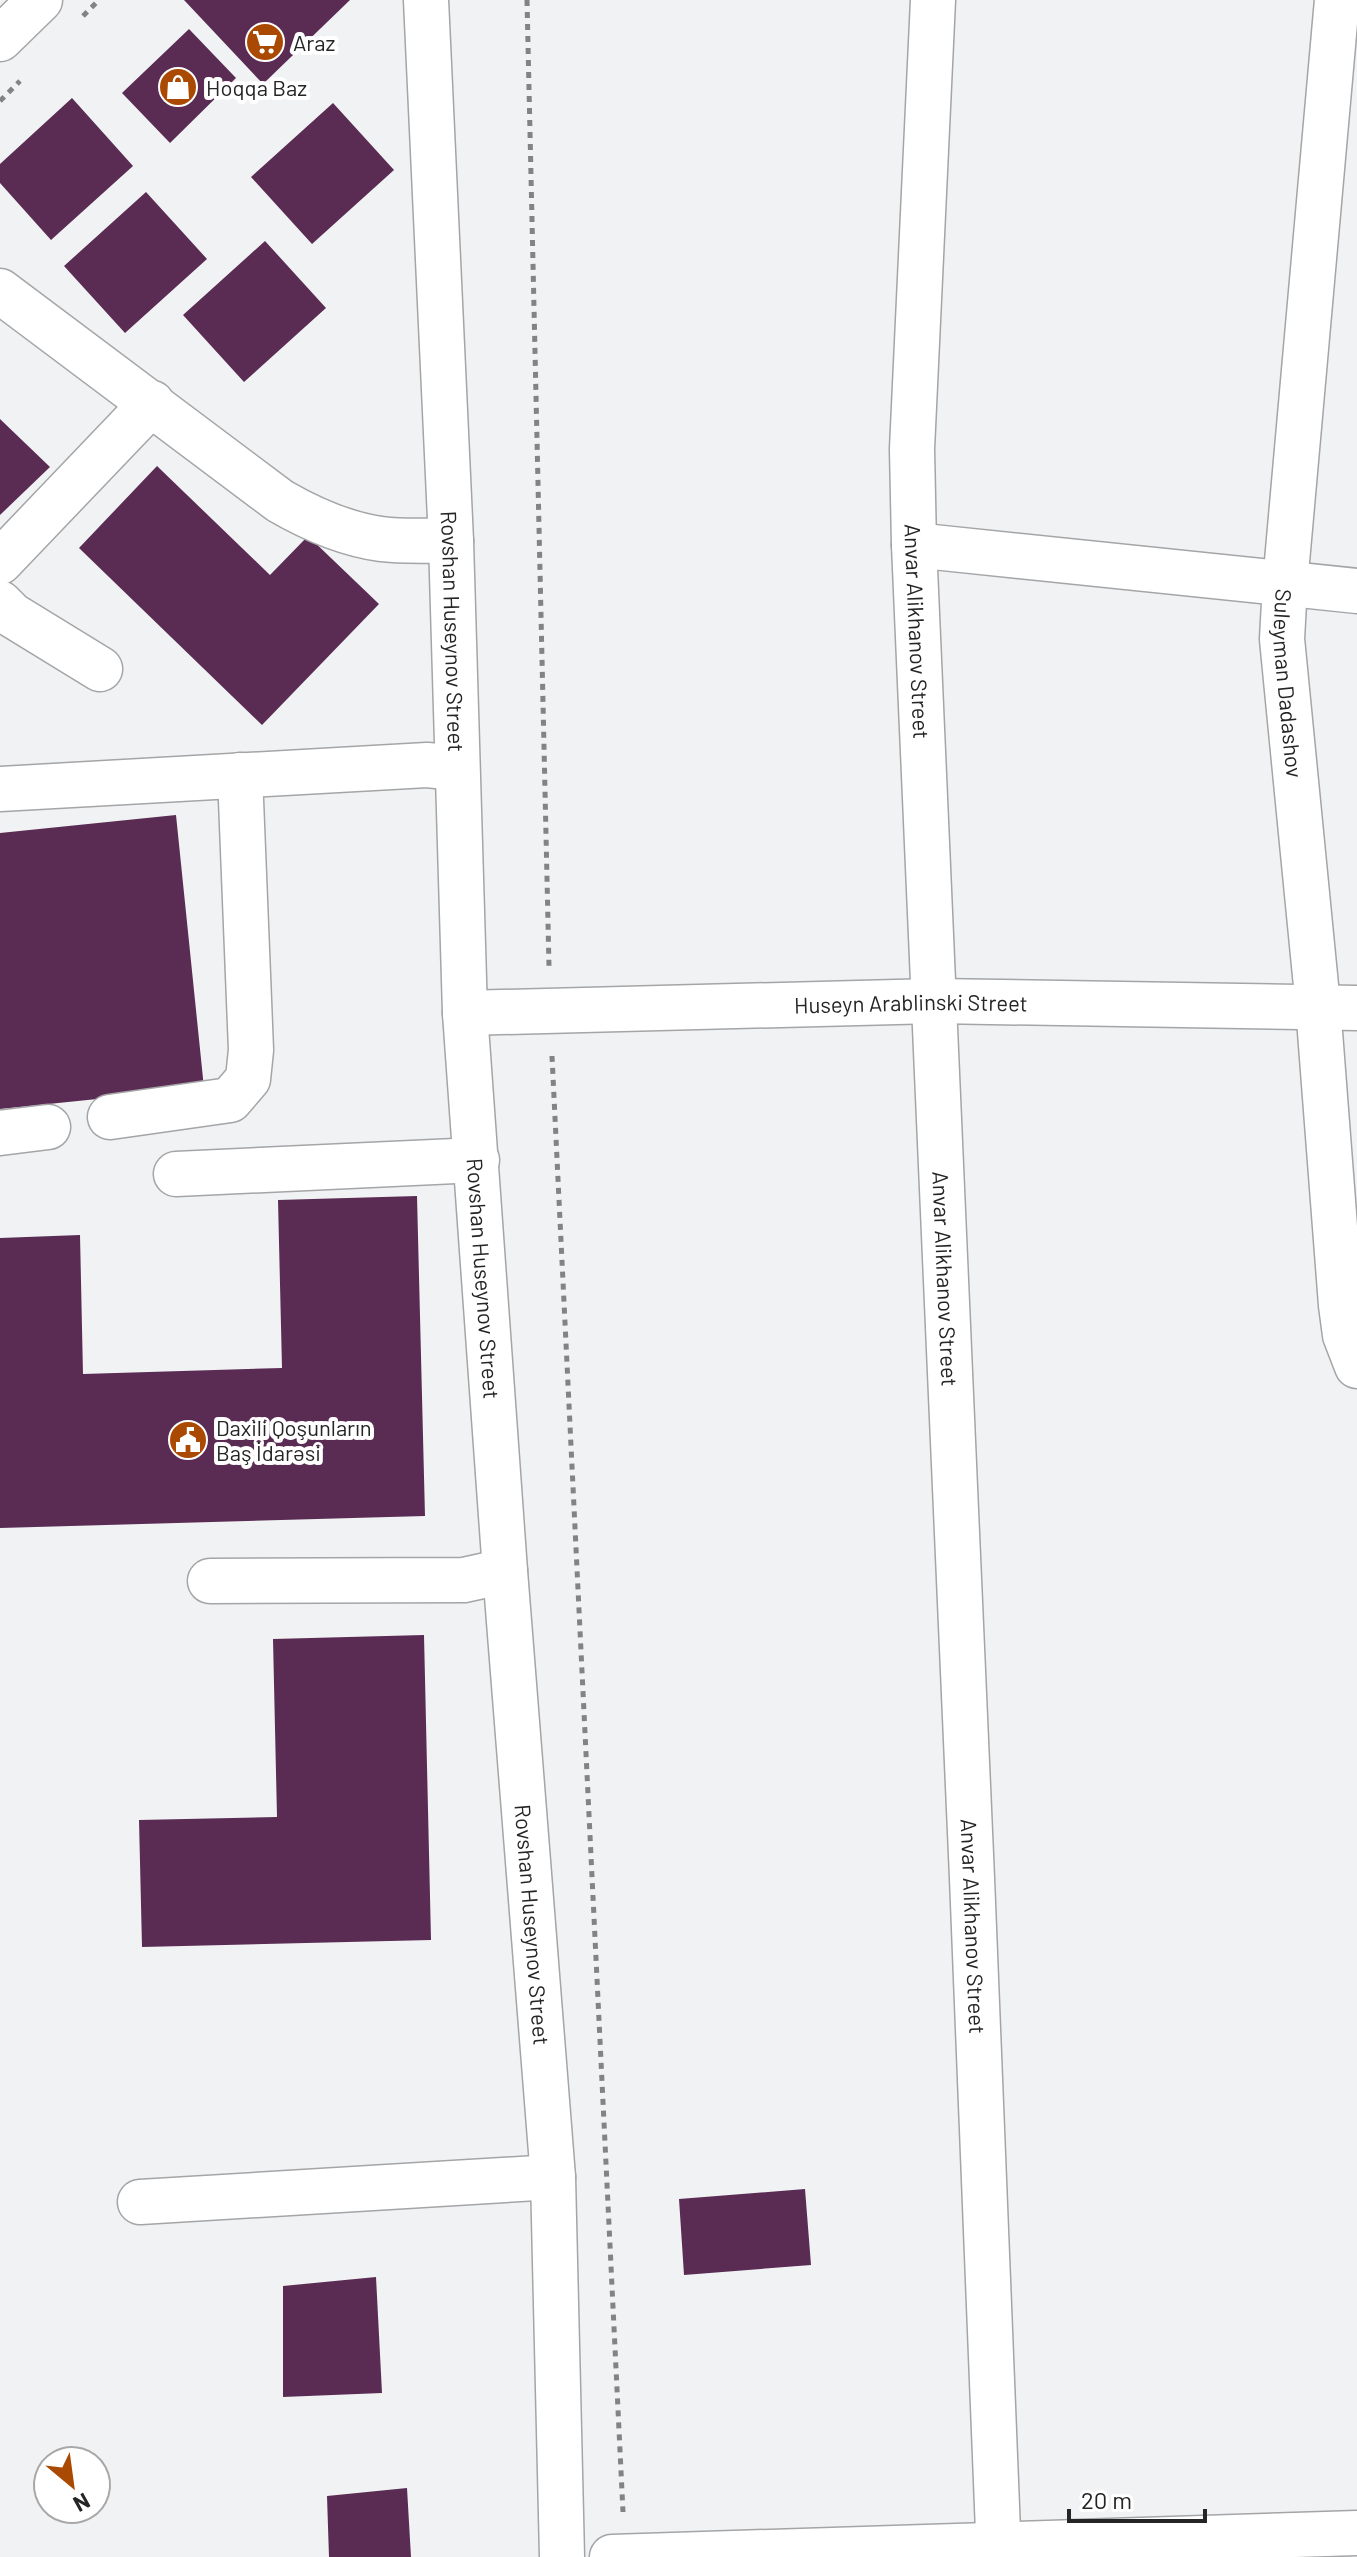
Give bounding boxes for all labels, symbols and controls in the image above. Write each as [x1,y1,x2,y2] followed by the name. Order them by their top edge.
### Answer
[244,21,286,63] supermarket icon: Araz
[293,29,335,55] place label: Araz
[157,66,199,108] shop icon: Hoqqa Baz
[206,74,307,100] place label: Hoqqa Baz
[437,510,470,752] street label: Rovshan Huseynov Street
[901,524,935,740] street label: Anvar Alikhanov Street
[1269,588,1309,779] street label: Suleyman Dadashov
[794,988,1028,1018] street label: Huseyn Arablinski Street
[462,1157,506,1400] street label: Rovshan Huseynov Street
[928,1171,964,1387] street label: Anvar Alikhanov Street
[216,1414,372,1465] place label: Daxili Qoşunların Baş İdarəsi
[167,1419,209,1461] public building icon: Daxili Qoşunların Baş İdarəsi
[511,1803,556,2046] street label: Rovshan Huseynov Street
[956,1818,991,2034] street label: Anvar Alikhanov Street
[32,2445,112,2525] north arrow
[1069,2473,1205,2523] scale bar
[1081,2485,1132,2514] text: 20 m
[69,2488,95,2518] text: N

